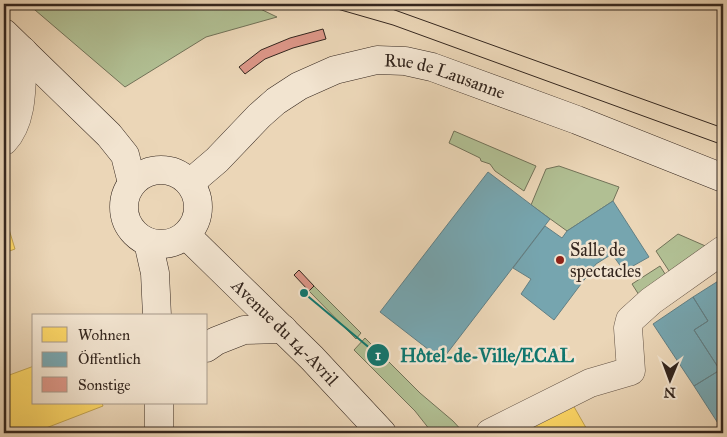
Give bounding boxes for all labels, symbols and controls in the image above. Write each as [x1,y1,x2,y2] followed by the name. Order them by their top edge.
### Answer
[384,49,508,104] street label: Rue de Lausanne
[570,239,641,282] place label: Salle de spectacles
[554,254,566,266] marker: Salle de spectacles
[226,274,343,390] street label: Avenue du 14-Avril
[32,314,208,404] legend
[78,326,130,344] text: Wohnen
[365,338,584,372] callout: Hôtel-de-Ville/ECAL
[400,344,575,367] text: Hôtel-de-Ville/ECAL
[375,346,381,364] text: 1
[78,349,141,368] text: Öffentlich
[644,354,694,404] north arrow
[78,376,131,394] text: Sonstige
[664,384,676,401] text: N

